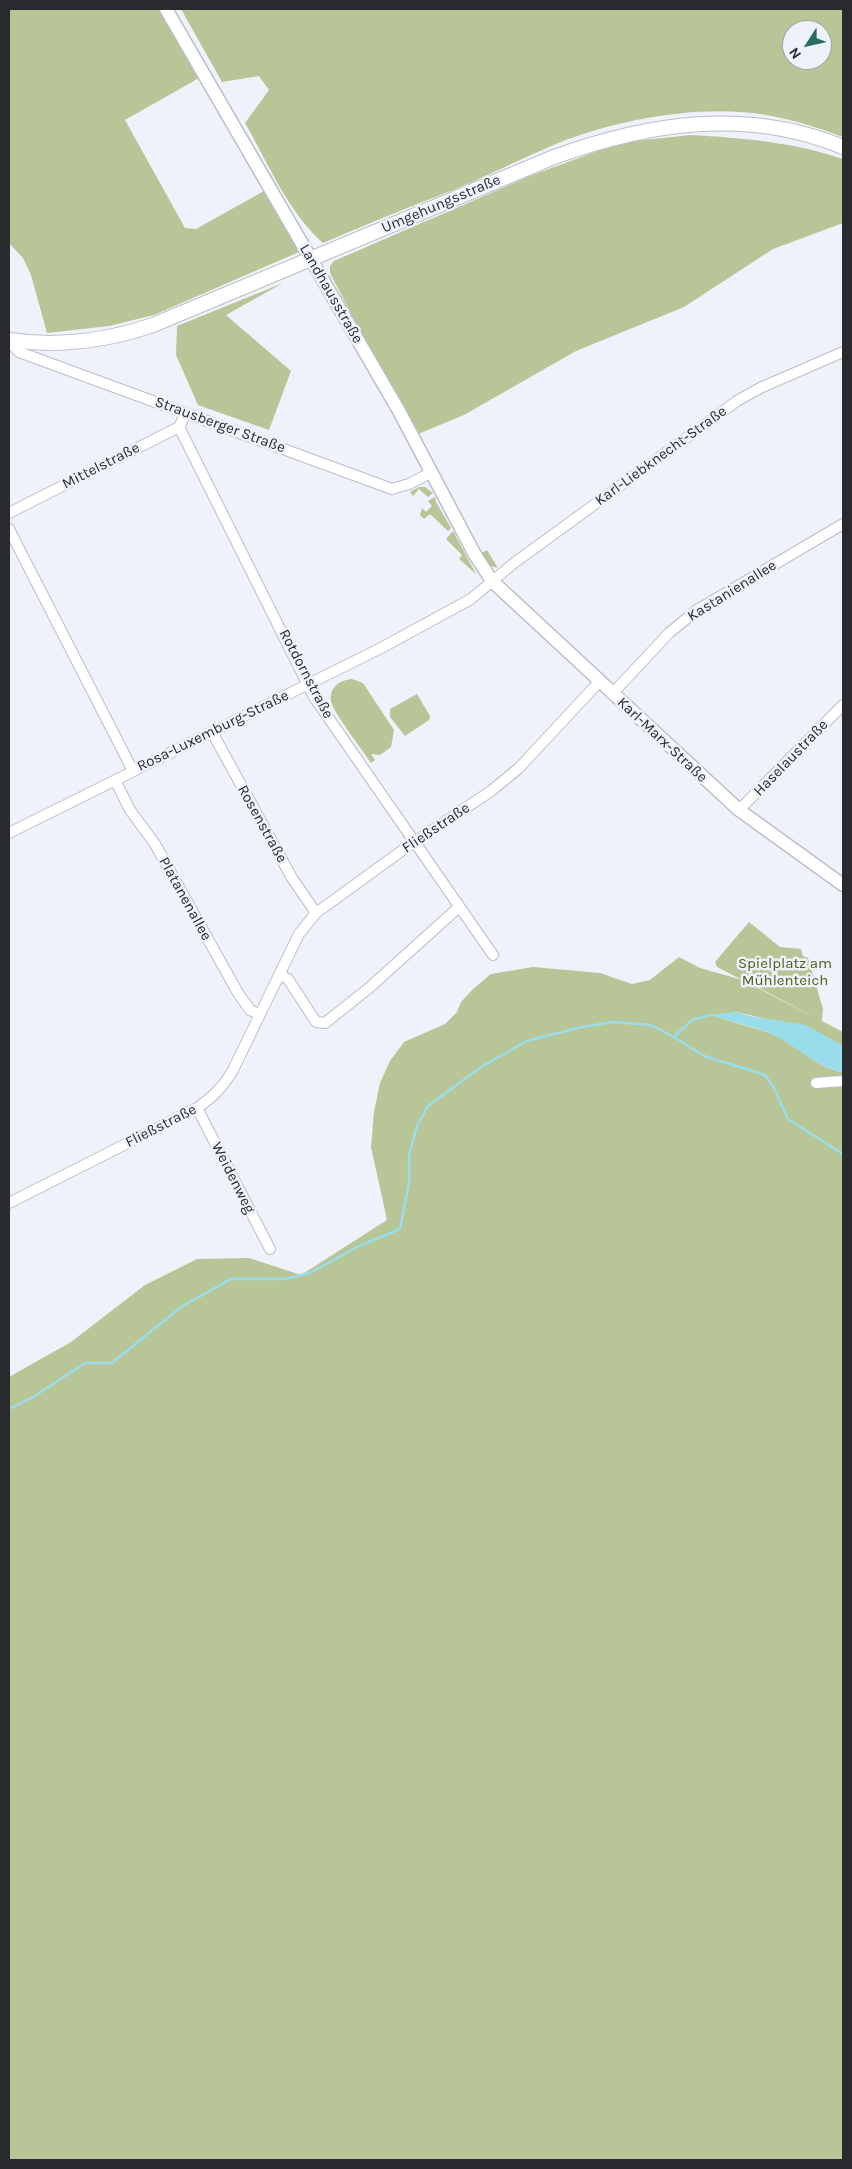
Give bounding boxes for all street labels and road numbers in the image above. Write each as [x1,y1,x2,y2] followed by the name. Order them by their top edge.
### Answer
[379,171,503,237] street label: Umgehungsstraße
[295,241,367,347] street label: Landhausstraße
[152,393,288,457] street label: Strausberger Straße
[592,402,730,510] street label: Karl-Liebknecht-Straße
[59,439,143,493] street label: Mittelstraße
[684,556,780,626] street label: Kastanienallee
[275,626,337,722] street label: Rotdornstraße
[134,686,292,776] street label: Rosa-Luxemburg-Straße
[613,694,711,786] street label: Karl-Marx-Straße
[750,716,832,800] street label: Haselaustraße
[233,782,291,866] street label: Rosenstraße
[399,799,473,857] street label: Fließstraße
[155,854,215,944] street label: Platanenallee
[122,1100,200,1152] street label: Fließstraße
[207,1139,259,1217] street label: Weidenweg

